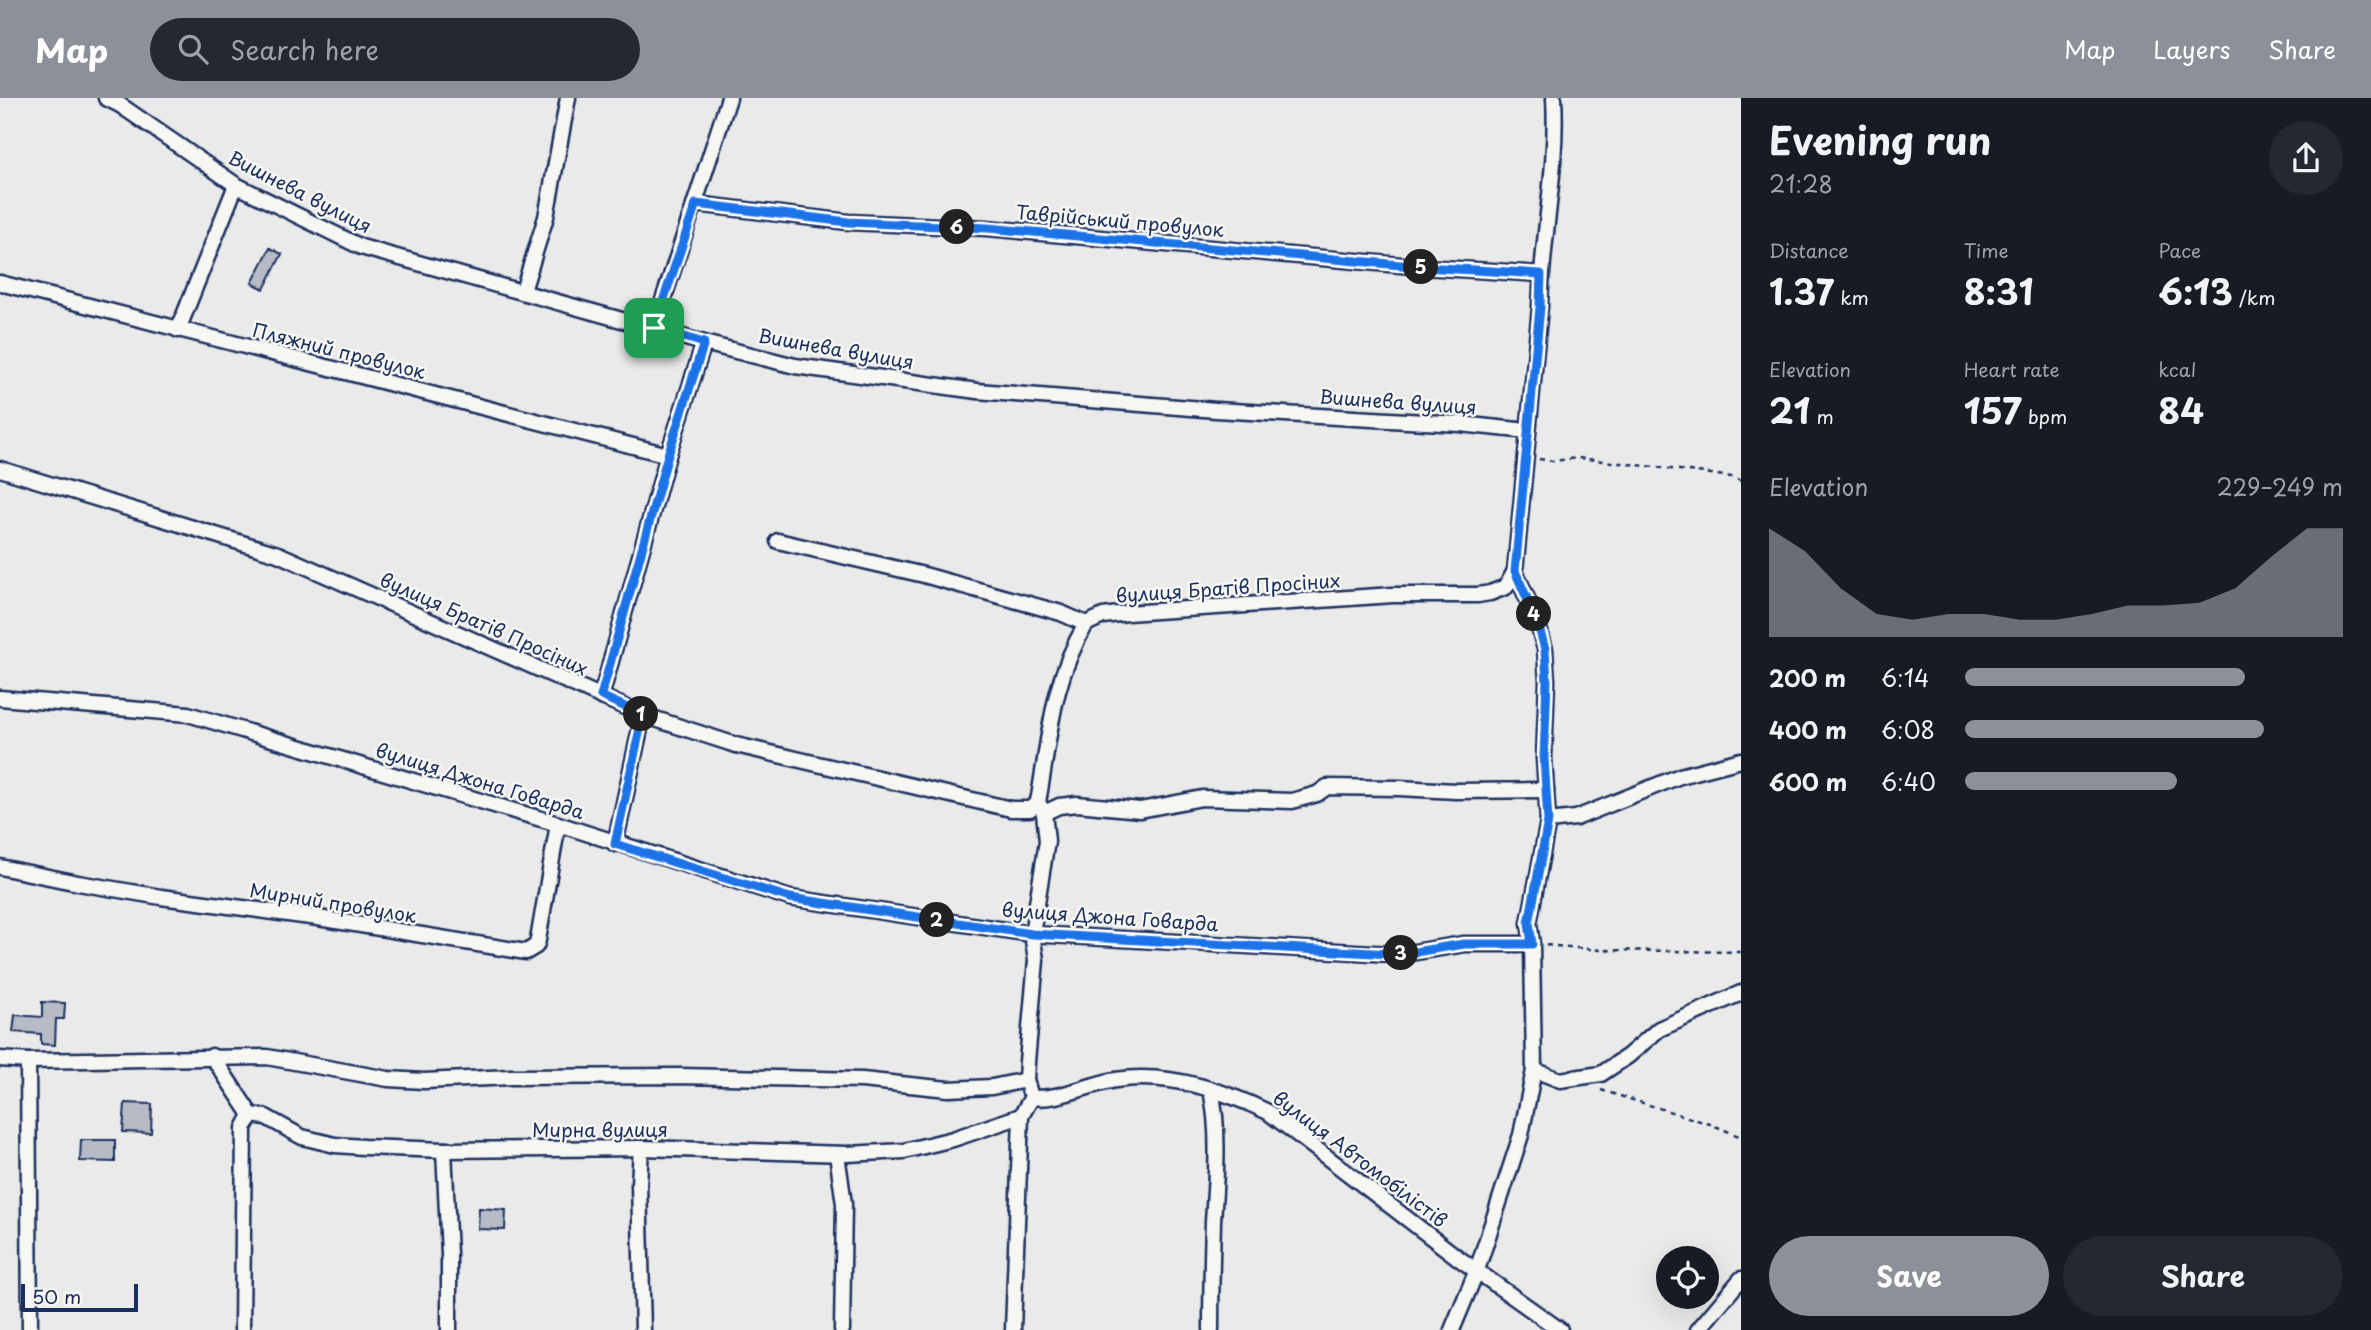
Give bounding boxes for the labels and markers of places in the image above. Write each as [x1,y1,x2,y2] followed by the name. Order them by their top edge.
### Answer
[940,209,974,244] pin: 6
[1404,250,1438,284] pin: 5
[624,298,684,358] pin
[1516,596,1552,632] pin: 4
[624,696,658,732] pin: 1
[920,902,954,938] pin: 2
[1384,936,1418,970] pin: 3

